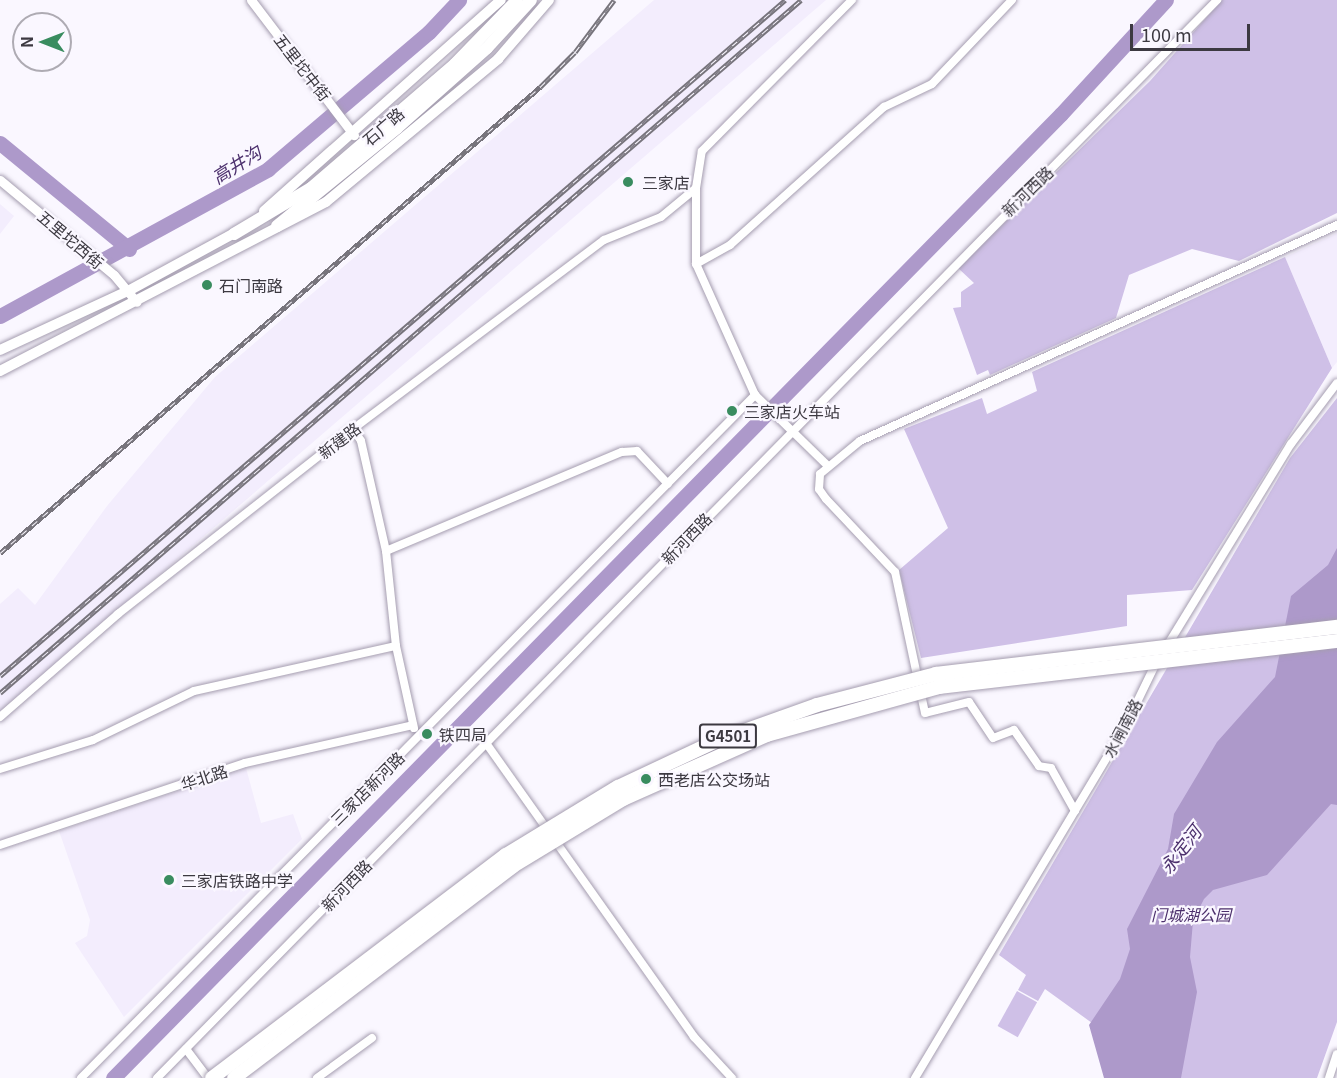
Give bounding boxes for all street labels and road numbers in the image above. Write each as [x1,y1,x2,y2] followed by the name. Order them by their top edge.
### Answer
[271,30,335,104] street label: 五里坨中街
[359,103,407,149] street label: 石广路
[997,162,1057,220] street label: 新河西路
[34,206,108,272] street label: 五里坨西街
[314,418,364,462] street label: 新建路
[657,508,715,568] street label: 新河西路
[1099,695,1145,761] street label: 水闸南路
[698,724,758,748] road number: G4501
[326,747,408,829] street label: 三家店新河路
[178,760,230,794] street label: 华北路
[317,855,375,915] street label: 新河西路

